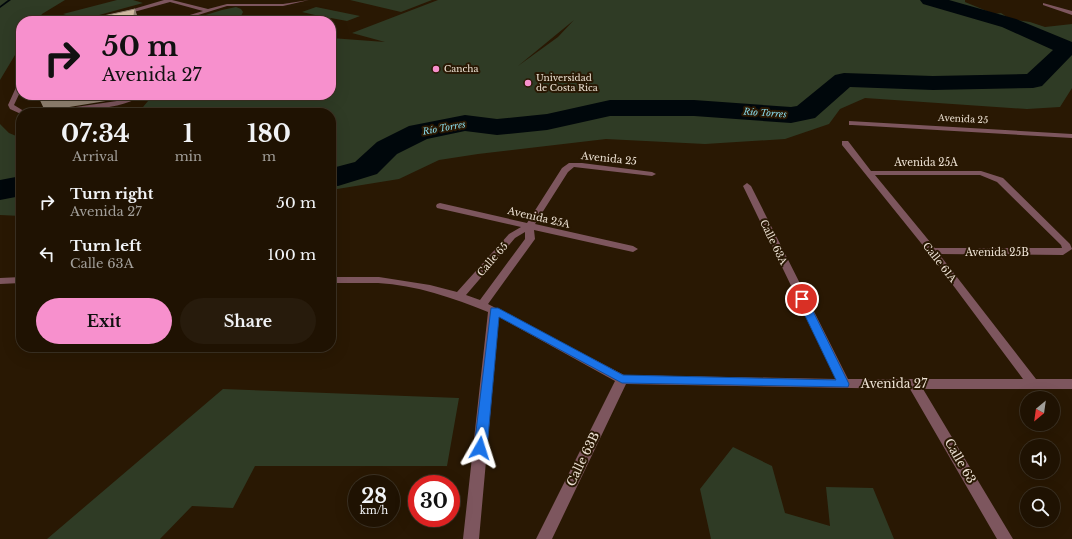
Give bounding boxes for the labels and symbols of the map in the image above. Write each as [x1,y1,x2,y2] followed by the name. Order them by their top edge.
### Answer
[444,63,478,74] place label: Cancha
[431,64,441,74] marker: Cancha
[536,72,598,93] place label: Universidad de Costa Rica
[523,78,533,88] marker: Universidad de Costa Rica
[742,105,788,120] water label: Río Torres
[937,112,988,125] street label: Avenida 25
[421,118,467,137] water label: Río Torres
[579,149,638,168] street label: Avenida 25
[893,156,958,169] street label: Avenida 25A
[505,204,572,231] street label: Avenida 25A
[757,217,790,267] street label: Calle 63A
[474,239,511,279] street label: Calle 65
[920,240,959,285] street label: Calle 61A
[964,246,1029,259] street label: Avenida 25B
[785,282,819,316] pin
[860,376,928,391] street label: Avenida 27
[1020,391,1060,431] north arrow
[459,427,501,469] position arrow
[563,429,602,488] street label: Calle 63B
[942,436,979,486] street label: Calle 63
[408,475,460,527] speed limit sign: 30

